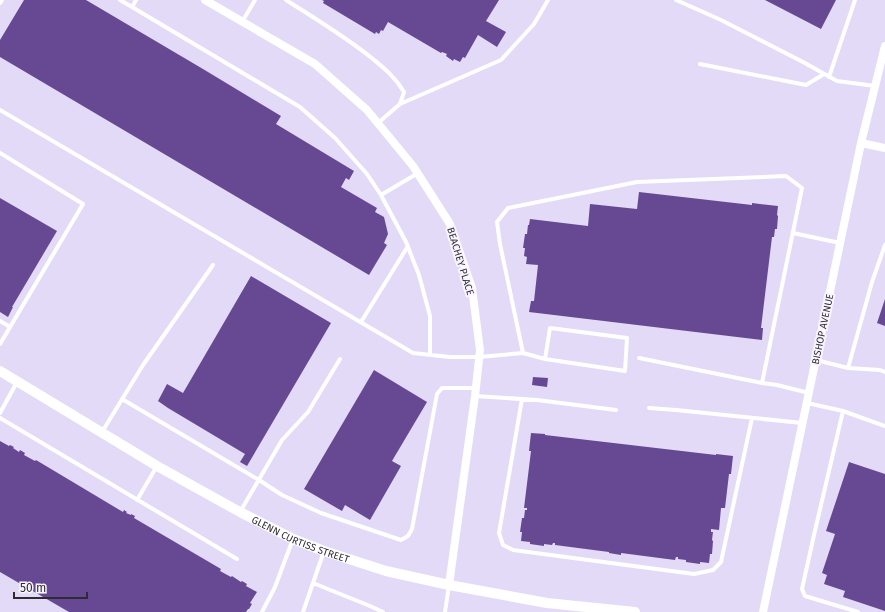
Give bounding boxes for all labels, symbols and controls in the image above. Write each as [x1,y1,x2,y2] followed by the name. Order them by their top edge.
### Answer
[444,226,476,297] street label: BEACHEY PLACE
[810,293,836,366] street label: BISHOP AVENUE
[249,514,351,566] street label: GLENN CURTISS STREET
[14,574,87,600] scale bar
[20,581,46,595] text: 50 m

